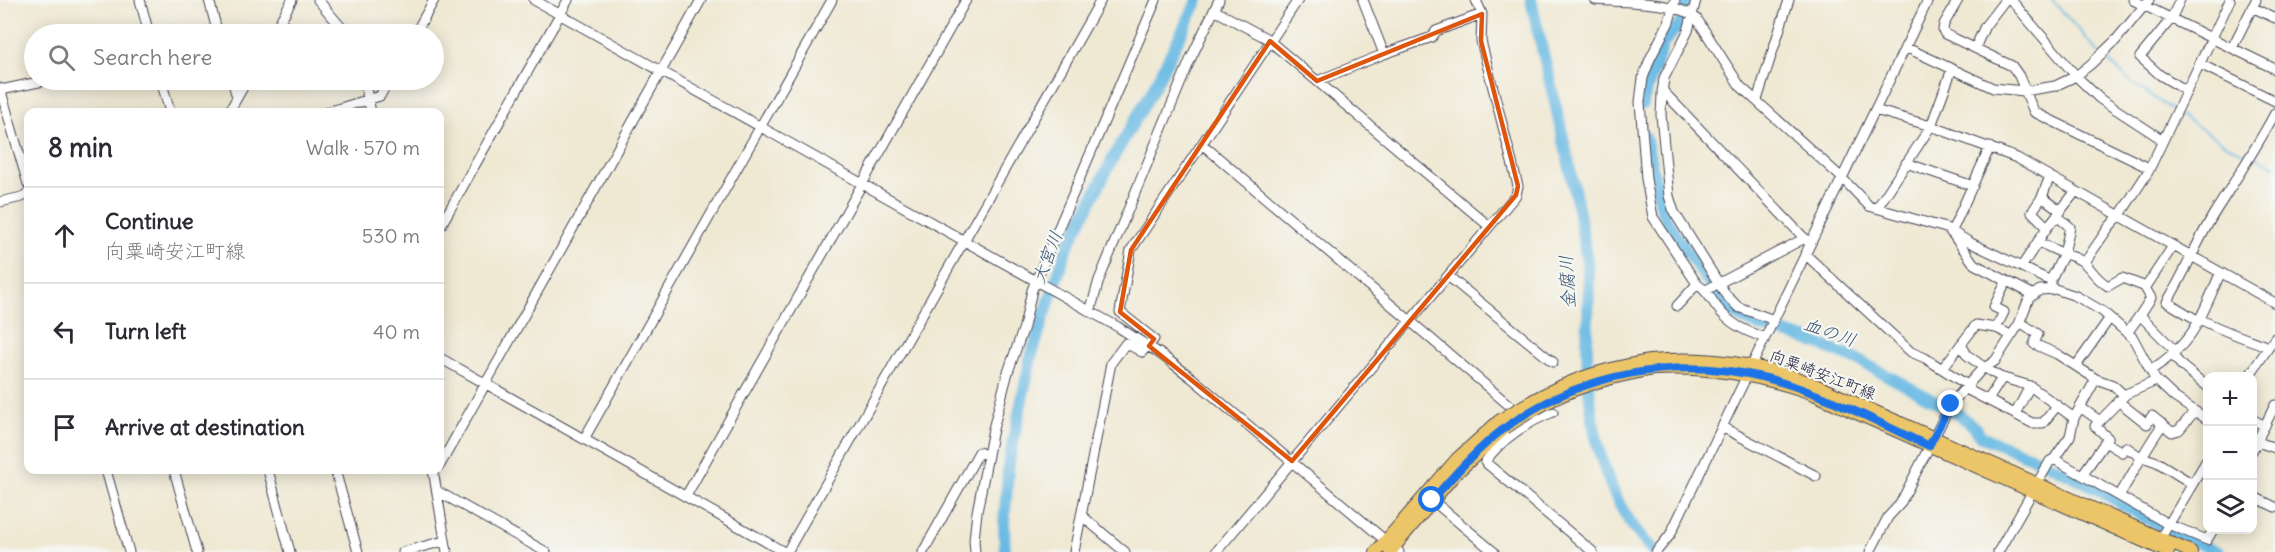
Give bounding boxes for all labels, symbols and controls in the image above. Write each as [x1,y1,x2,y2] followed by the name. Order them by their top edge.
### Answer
[24,24,444,90] search box
[45,41,78,74] icon: search
[93,43,212,71] text: Search here
[48,131,113,164] text: 8 min
[306,135,420,160] text: Walk · 570 m
[105,207,194,235] text: Continue
[48,219,81,252] icon: ahead
[362,223,420,248] text: 530 m
[1027,228,1067,286] water label: 大宮川
[105,238,245,263] text: 向粟崎安江町線
[1554,254,1580,310] water label: 金腐川
[1801,312,1859,352] water label: 血の川
[48,315,81,348] icon: left
[105,317,186,345] text: Turn left
[373,319,420,344] text: 40 m
[1767,345,1879,403] street label: 向粟崎安江町線
[2203,372,2257,534] map controls
[2203,372,2257,426] button: +
[1937,390,1963,416] route end
[48,411,81,444] icon: arrive
[105,413,305,441] text: Arrive at destination
[2203,426,2257,480] button: −
[2203,480,2257,534] button: layers
[1418,486,1444,512] route start

